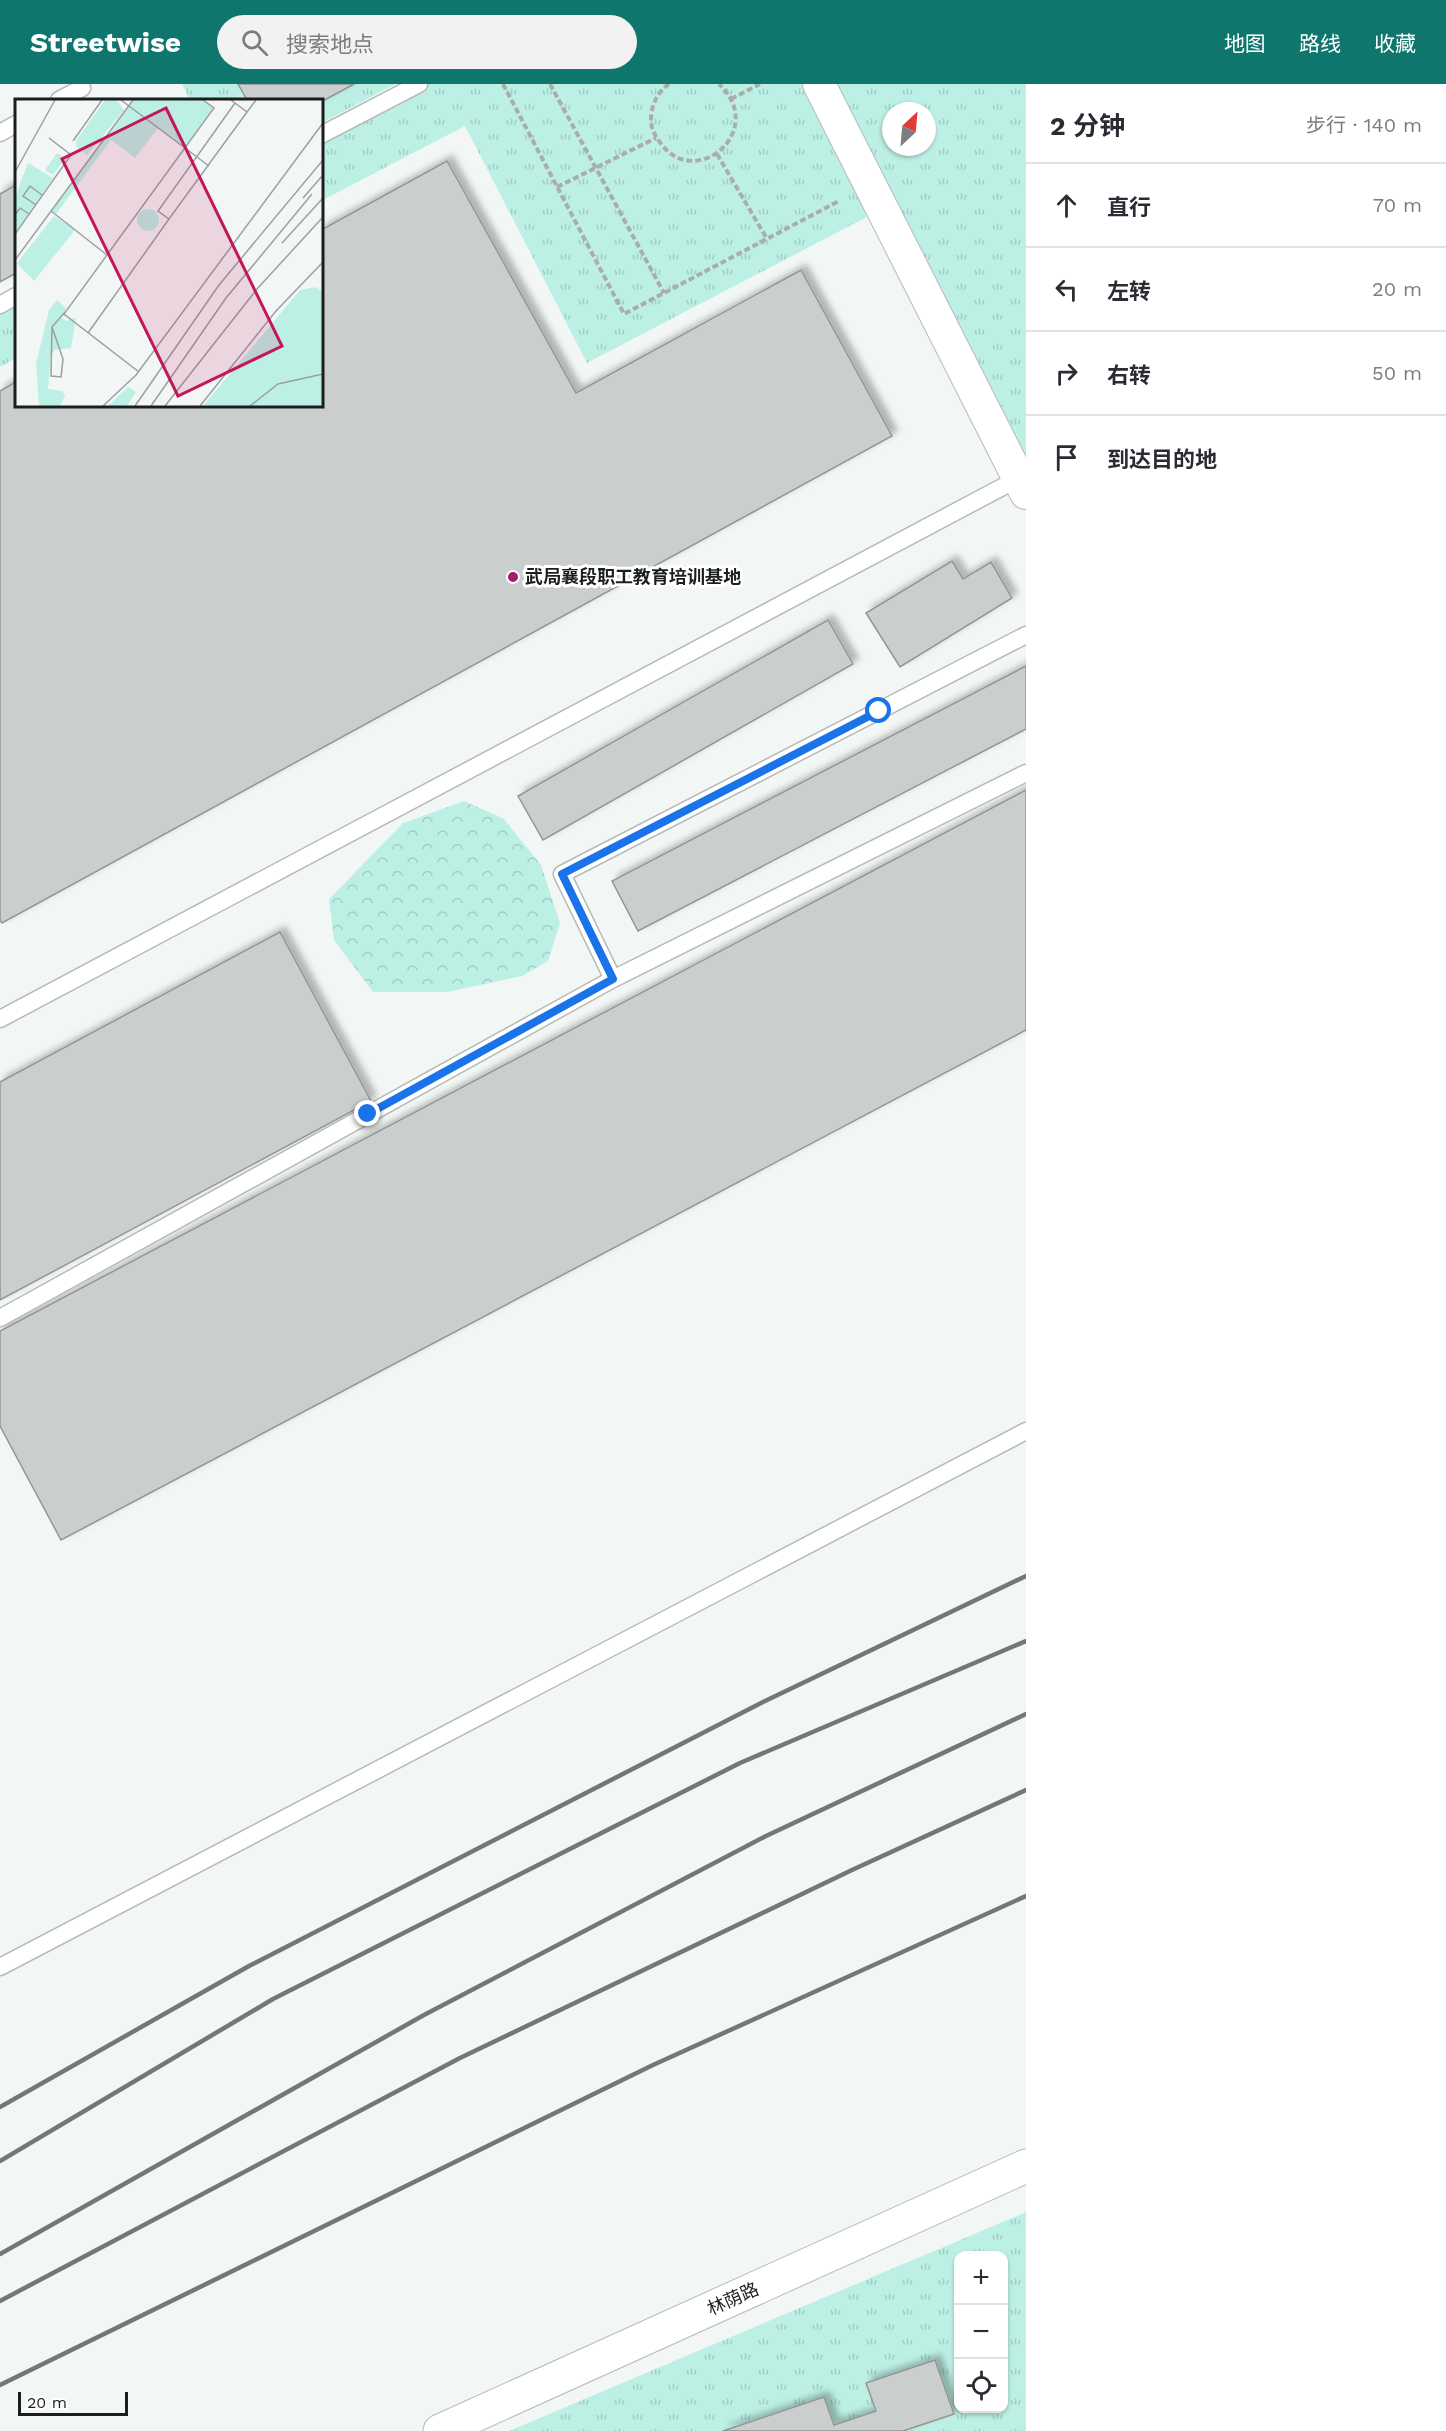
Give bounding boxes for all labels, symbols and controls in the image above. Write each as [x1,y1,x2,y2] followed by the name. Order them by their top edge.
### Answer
[217,15,637,69] search box
[30,26,181,59] text: Streetwise
[238,26,271,59] icon: search
[1224,31,1266,56] text: 地图
[1299,31,1341,56] text: 路线
[1374,31,1416,56] text: 收藏
[286,32,374,57] text: 搜索地点
[15,99,322,406] inset map
[882,102,936,156] north arrow
[1050,111,1125,141] text: 2 分钟
[1306,113,1422,137] text: 步行 · 140 m
[1050,189,1083,222] icon: ahead
[1373,193,1422,217] text: 70 m
[1107,195,1151,220] text: 直行
[1050,273,1083,306] icon: left
[1372,277,1422,301] text: 20 m
[1107,279,1151,304] text: 左转
[1050,357,1083,390] icon: right
[1372,361,1422,385] text: 50 m
[1107,363,1151,388] text: 右转
[1050,441,1083,474] icon: arrive
[1107,447,1217,472] text: 到达目的地
[525,566,741,587] place label: 武局襄段职工教育培训基地
[506,570,520,584] marker: 武局襄段职工教育培训基地
[865,697,891,723] route start
[354,1100,380,1126] route end
[954,2251,1008,2413] map controls
[954,2251,1008,2305] button: +
[704,2278,762,2319] street label: 林荫路
[954,2305,1008,2359] button: −
[954,2359,1008,2413] button: locate
[18,2389,128,2416] scale bar
[27,2393,67,2412] text: 20 m

